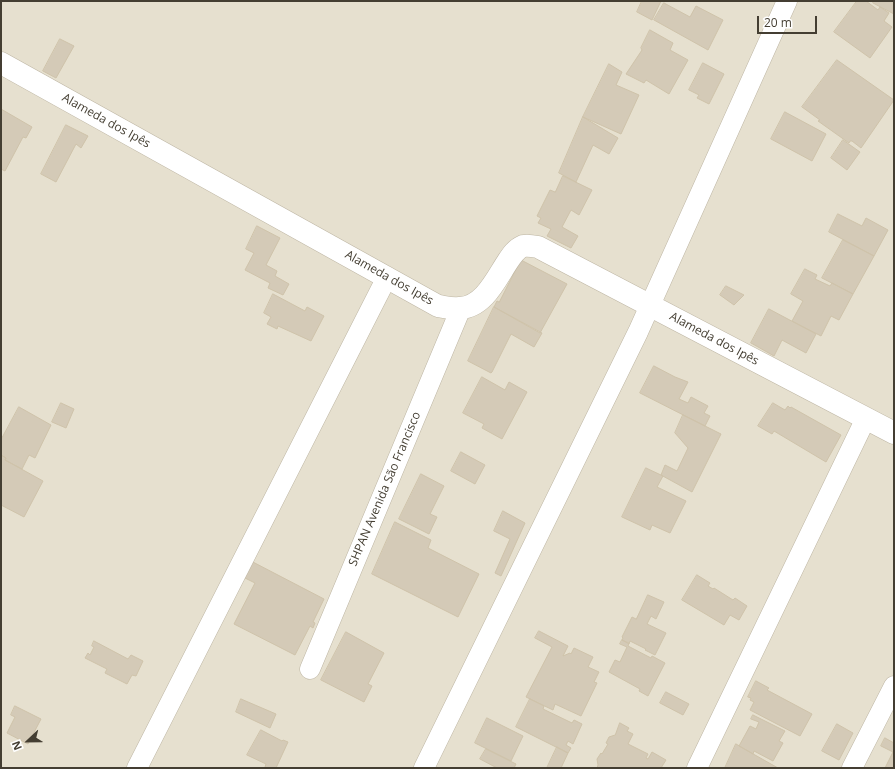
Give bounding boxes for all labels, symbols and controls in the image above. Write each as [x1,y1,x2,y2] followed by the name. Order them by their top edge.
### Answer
[759,8,819,34] scale bar
[764,14,792,31] text: 20 m
[59,91,153,151] street label: Alameda dos Ipês
[342,248,436,308] street label: Alameda dos Ipês
[667,309,761,369] street label: Alameda dos Ipês
[346,410,424,568] street label: SHPAN Avenida São Francisco
[8,721,48,761] north arrow
[8,739,25,753] text: N

